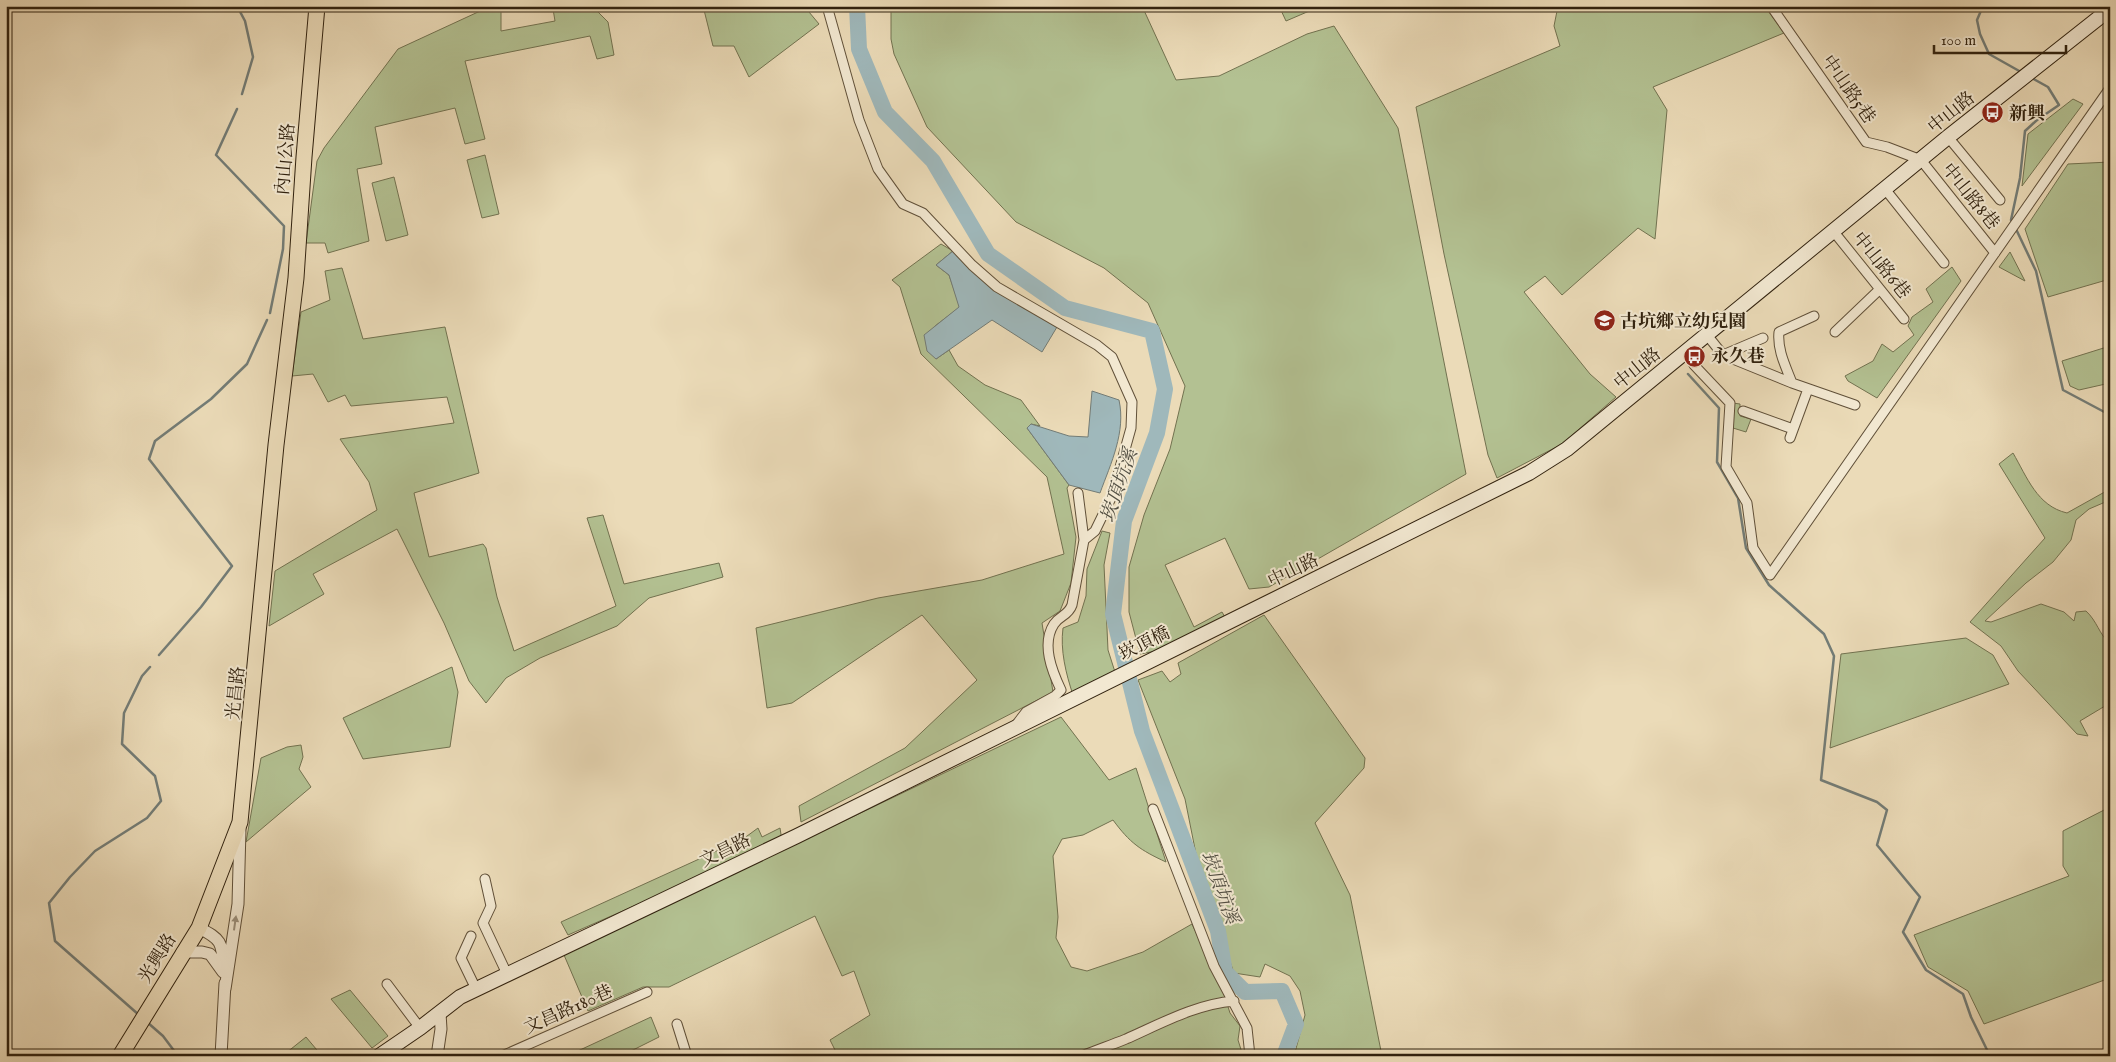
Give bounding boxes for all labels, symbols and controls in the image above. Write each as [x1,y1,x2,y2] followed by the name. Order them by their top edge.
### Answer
[1934,22,2066,54] scale bar
[1941,31,1977,50] text: 100 m
[1816,51,1880,129] street label: 中山路5巷
[1924,87,1980,139] street label: 中山路
[1981,101,2005,125] bus stop icon: 新興
[2009,103,2045,126] place label: 新興
[272,122,301,196] street label: 內山公路
[1936,159,2004,235] street label: 中山路8巷
[1847,228,1915,304] street label: 中山路6巷
[1592,309,1616,333] school or university icon: 古坑鄉立幼兒園
[1620,311,1746,334] place label: 古坑鄉立幼兒園
[1610,343,1666,395] street label: 中山路
[1683,344,1707,368] bus stop icon: 永久巷
[1711,346,1765,369] place label: 永久巷
[1096,444,1144,525] water label: 崁頂坑溪
[1264,549,1323,594] street label: 中山路
[1115,622,1174,667] street label: 崁頂橋
[222,665,251,721] street label: 光昌路
[696,829,755,874] street label: 文昌路
[1195,848,1244,929] water label: 崁頂坑溪
[231,915,239,931] one-way arrow
[134,930,182,988] street label: 光興路
[521,981,617,1040] street label: 文昌路180巷

